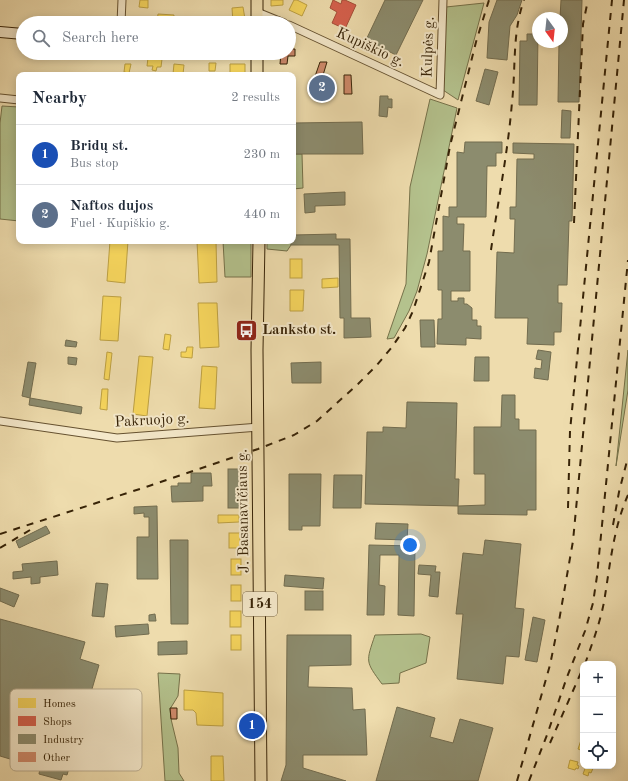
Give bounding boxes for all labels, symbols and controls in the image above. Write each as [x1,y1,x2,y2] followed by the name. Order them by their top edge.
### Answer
[532,12,568,48] north arrow
[16,16,296,60] search box
[420,16,438,78] street label: Kulpės g.
[334,26,406,70] street label: Kupiškio g.
[30,27,52,49] icon: search
[62,31,139,46] text: Search here
[309,73,335,103] pin: 2
[32,90,87,107] text: Nearby
[231,91,280,104] text: 2 results
[70,139,128,154] text: Bridų st.
[41,148,49,161] text: 1
[243,148,280,161] text: 230 m
[70,157,119,170] text: Bus stop
[70,199,153,214] text: Naftos dujos
[41,208,49,221] text: 2
[243,208,280,221] text: 440 m
[70,217,170,230] text: Fuel · Kupiškio g.
[234,317,260,343] bus stop icon: Lanksto st.
[262,323,336,338] place label: Lanksto st.
[114,412,190,430] street label: Pakruojo g.
[235,449,253,573] street label: J. Basanavičiaus g.
[400,535,420,555] your location
[243,592,277,616] road number: 154
[580,661,616,769] map controls
[580,661,616,697] button: +
[10,689,142,771] legend
[580,697,616,733] button: −
[43,699,76,710] text: Homes
[239,711,265,741] pin: 1
[43,717,72,728] text: Shops
[580,733,616,769] button: locate
[43,735,84,746] text: Industry
[43,753,71,764] text: Other

